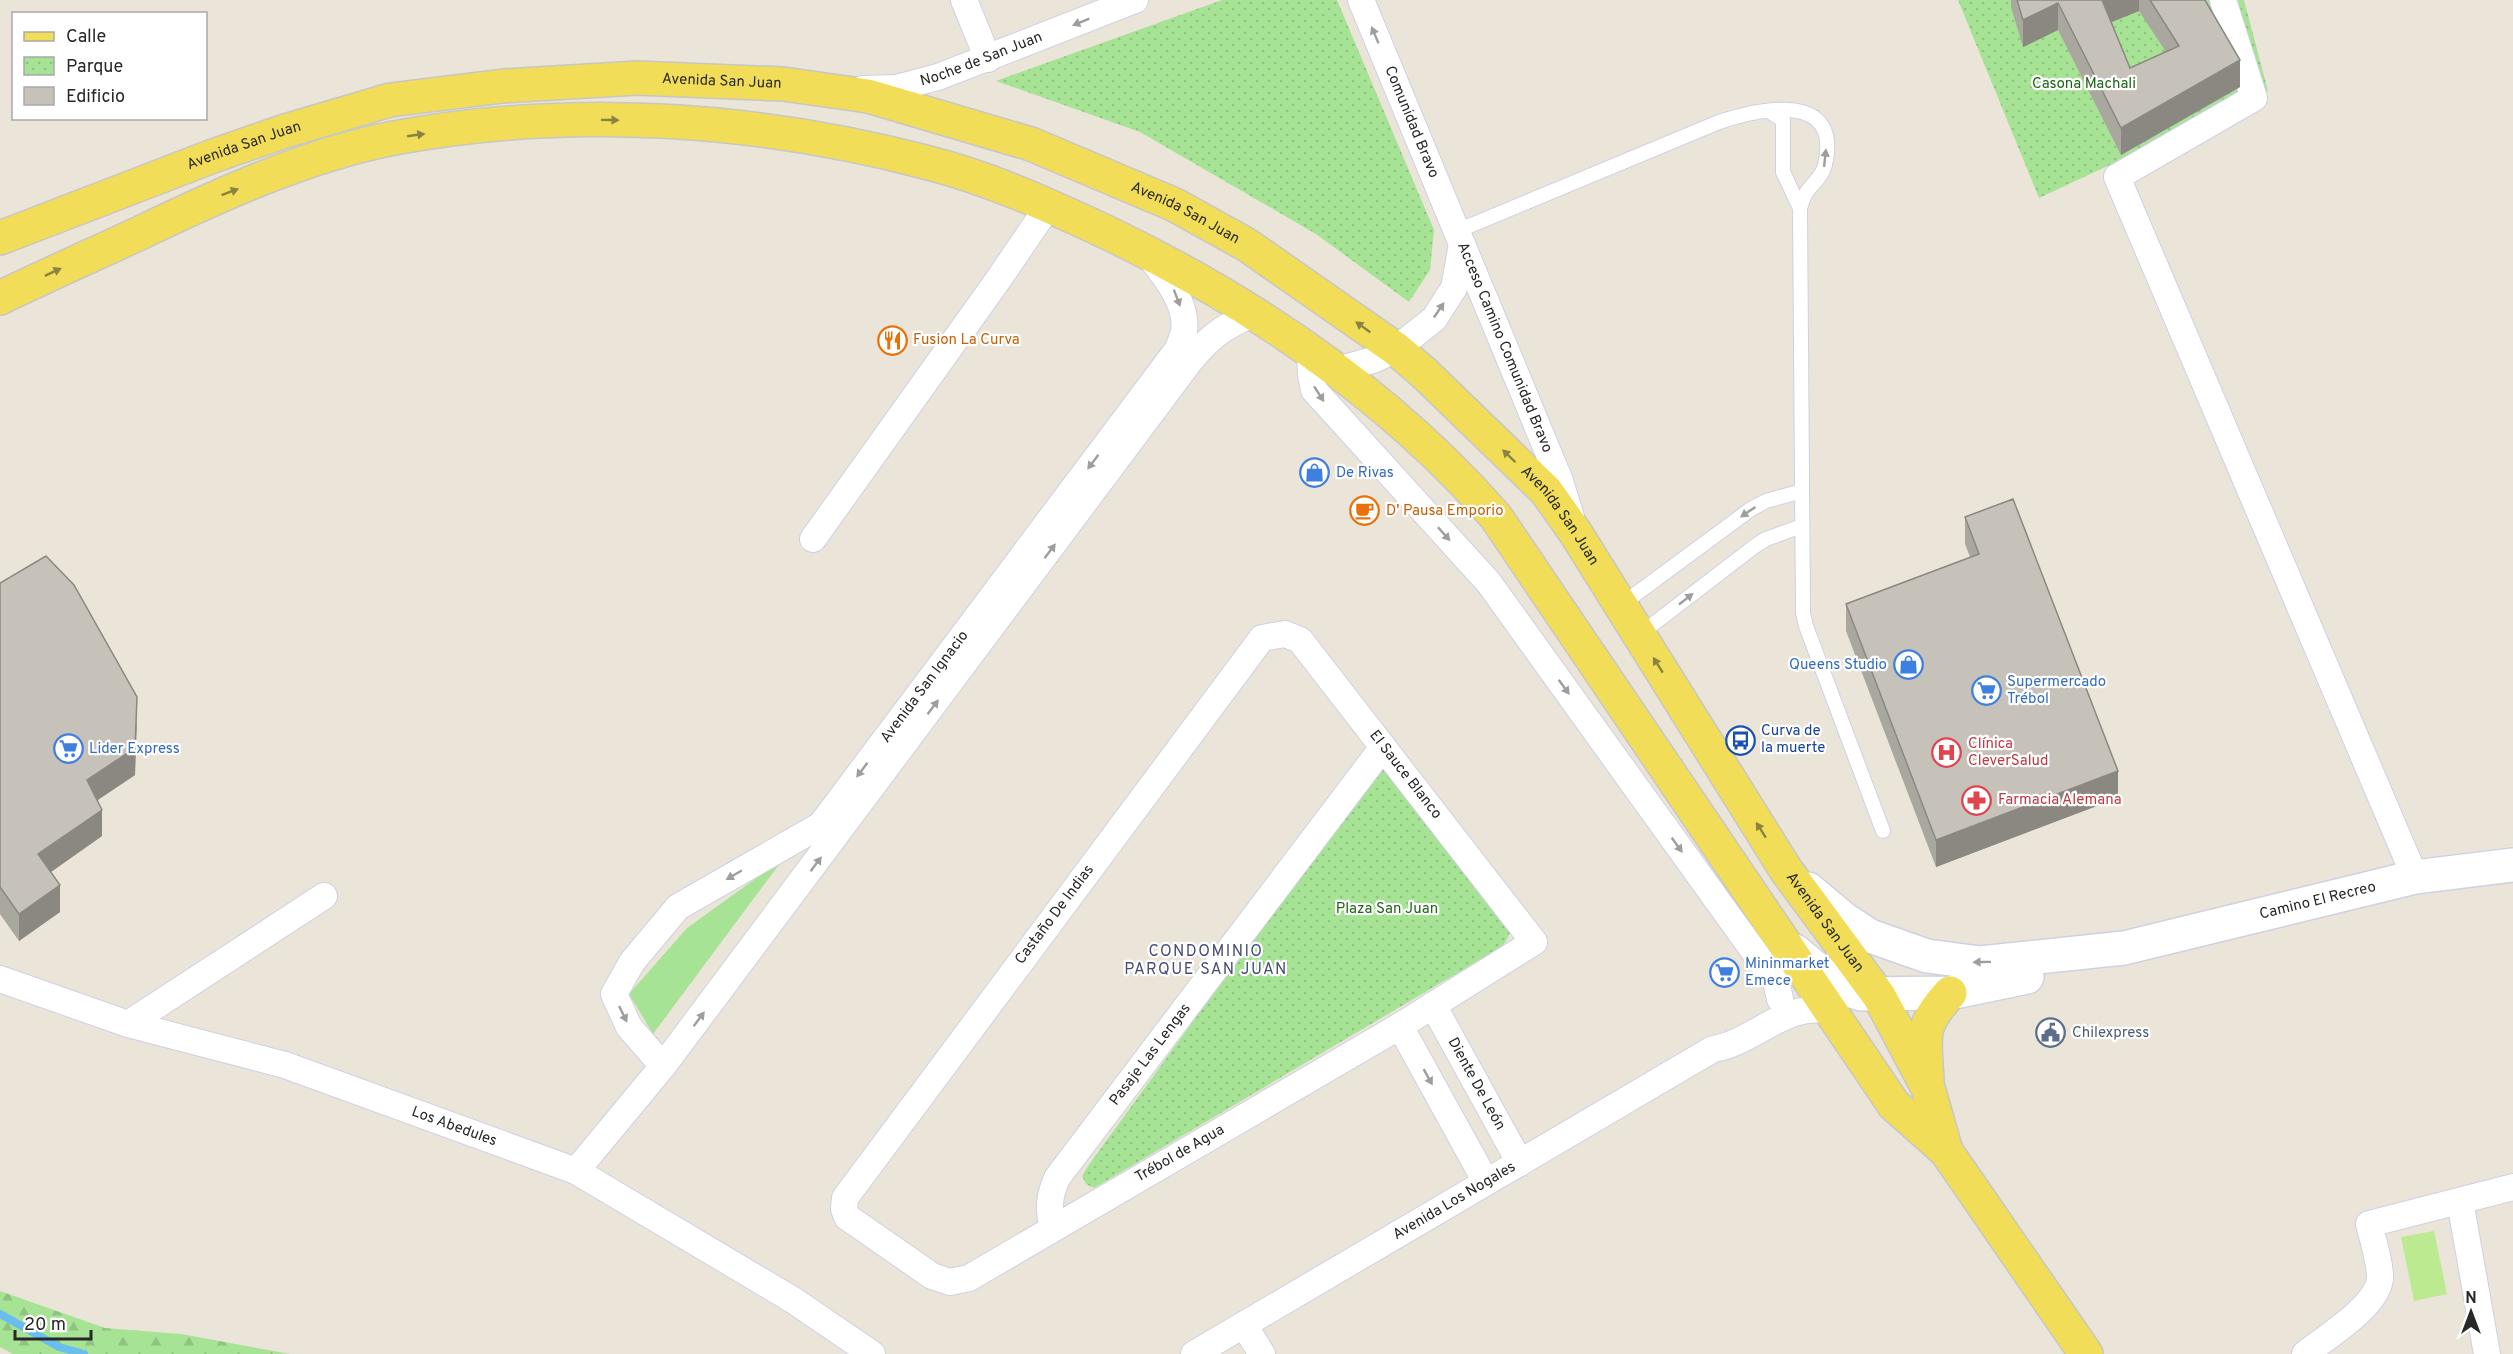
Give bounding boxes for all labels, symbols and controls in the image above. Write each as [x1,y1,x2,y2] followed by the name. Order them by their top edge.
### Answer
[12,12,207,120] legend
[1071,17,1089,27] one-way arrow
[66,26,106,49] text: Calle
[1370,26,1379,44] one-way arrow
[918,28,1045,91] street label: Noche de San Juan
[66,56,123,79] text: Parque
[1380,63,1443,181] street label: Comunidad Bravo
[662,70,782,93] street label: Avenida San Juan
[2032,75,2136,94] park label: Casona Machali
[66,86,125,109] text: Edificio
[601,115,620,125] one-way arrow
[184,117,303,175] street label: Avenida San Juan
[407,131,426,140] one-way arrow
[1820,148,1830,167] one-way arrow
[1128,178,1243,249] street label: Avenida San Juan
[221,186,239,196] one-way arrow
[1453,239,1557,456] street label: Acceso Camino Comunidad Bravo
[44,268,61,277] one-way arrow
[1172,289,1182,307] one-way arrow
[1433,303,1445,319] one-way arrow
[1356,321,1372,333] one-way arrow
[876,324,908,356] restaurant icon: Fusion La Curva
[913,331,1020,350] place label: Fusion La Curva
[1313,385,1324,402] one-way arrow
[1503,449,1517,463] one-way arrow
[1087,455,1099,470] one-way arrow
[1299,457,1331,489] shop icon: De Rivas
[1516,462,1603,569] street label: Avenida San Juan
[1336,464,1394,483] place label: De Rivas
[1349,495,1381,527] cafe icon: D' Pausa Emporio
[1386,502,1504,521] place label: D' Pausa Emporio
[1740,506,1756,518] one-way arrow
[1437,526,1451,541] one-way arrow
[1043,544,1055,559] one-way arrow
[1678,594,1693,606] one-way arrow
[876,627,973,747] street label: Avenida San Ignacio
[1892,649,1924,681] shop icon: Queens Studio
[1789,656,1887,675] place label: Queens Studio
[1653,657,1664,673] one-way arrow
[2007,673,2106,709] place label: Supermercado Trébol
[1970,675,2002,707] supermarket icon: Supermercado Trébol
[1557,679,1569,695] one-way arrow
[927,700,939,716] one-way arrow
[1761,722,1825,758] place label: Curva de la muerte
[1724,724,1756,756] bus stop icon: Curva de la muerte
[1364,727,1446,823] street label: El Sauce Blanco
[52,733,84,765] supermarket icon: Lider Express
[1968,735,2048,771] place label: Clínica CleverSalud
[1931,737,1963,769] hospital icon: Clínica CleverSalud
[89,740,180,759] place label: Lider Express
[857,762,869,777] one-way arrow
[1961,784,1993,816] pharmacy icon: Farmacia Alemana
[1998,791,2122,810] place label: Farmacia Alemana
[1756,822,1767,838] one-way arrow
[1671,838,1683,853] one-way arrow
[810,856,822,871] one-way arrow
[1011,861,1099,969] street label: Castaño De Indias
[1782,869,1868,976] street label: Avenida San Juan
[725,870,742,880] one-way arrow
[2258,877,2378,924] street label: Camino El Recreo
[1336,900,1438,919] park label: Plaza San Juan
[1124,942,1288,980] district label: CONDOMINIO PARQUE SAN JUAN
[1745,955,1830,991] place label: Mininmarket Emece
[1708,957,1740,989] supermarket icon: Mininmarket Emece
[1972,957,1991,967] one-way arrow
[1106,1000,1195,1110] street label: Pasaje Las Lengas
[618,1006,628,1023] one-way arrow
[692,1012,704,1027] one-way arrow
[2035,1017,2067,1049] public building icon: Chilexpress
[2072,1024,2149,1043] place label: Chilexpress
[1443,1034,1510,1133] street label: Diente De León
[1423,1069,1433,1086] one-way arrow
[409,1102,500,1151] street label: Los Abedules
[1132,1121,1228,1187] street label: Trébol de Agua
[1390,1158,1519,1244] street label: Avenida Los Nogales
[2441,1282,2501,1342] north arrow
[2465,1289,2477,1309] text: N
[15,1303,92,1341] scale bar
[24,1314,66,1337] text: 20 m

